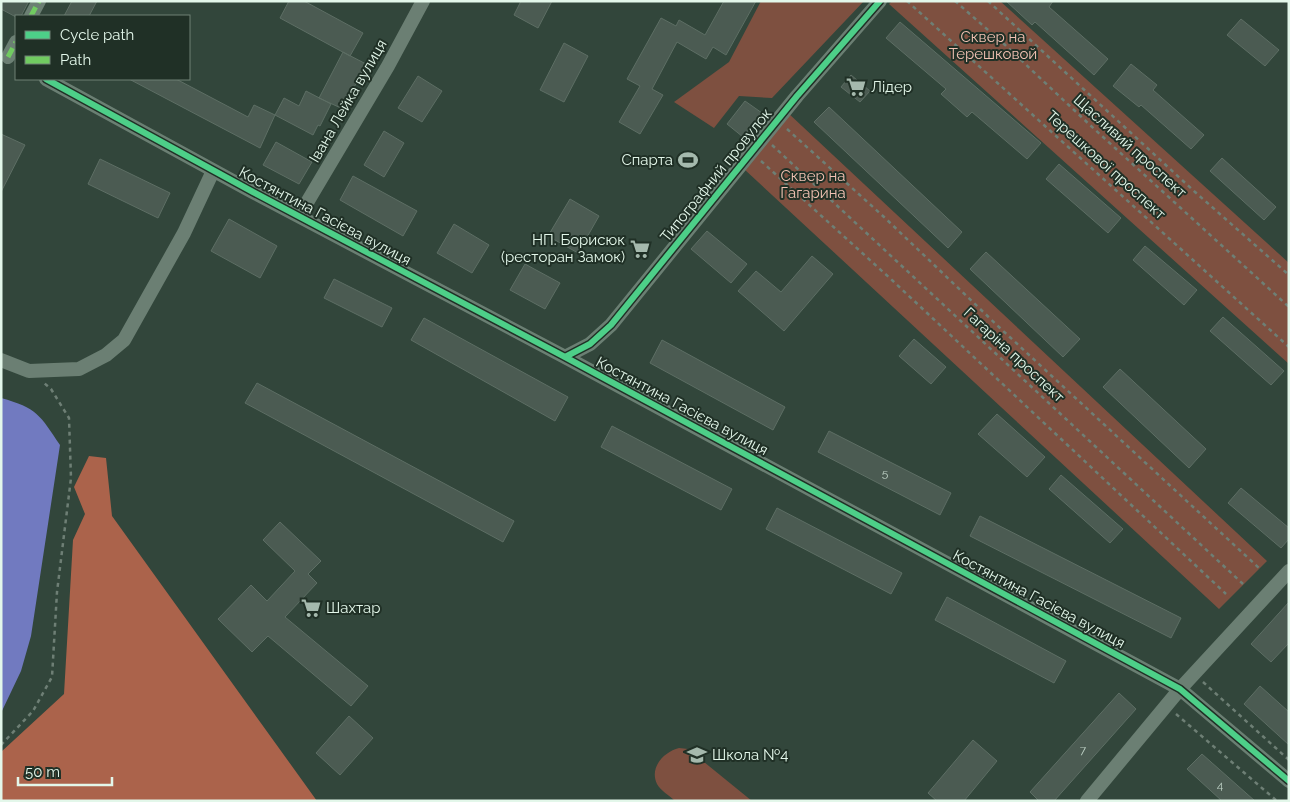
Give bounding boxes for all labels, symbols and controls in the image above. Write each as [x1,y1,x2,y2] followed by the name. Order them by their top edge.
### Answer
[15,15,190,80] legend
[60,26,134,44] text: Cycle path
[949,28,1037,63] park label: Сквер на Терешковой
[305,36,391,166] street label: Івана Лейка вулиця
[60,51,91,69] text: Path
[845,76,867,98] supermarket icon: Лідер
[871,78,912,96] place label: Лідер
[1070,91,1190,201] street label: Щасливий проспект
[657,104,776,245] street label: Типографний провулок
[1043,107,1169,223] street label: Терешкової проспект
[677,149,699,171] sports icon: Спарта
[621,151,673,169] place label: Спарта
[236,163,414,269] street label: Костянтина Гасієва вулиця
[780,167,846,202] park label: Сквер на Гагарина
[501,231,625,266] place label: НП. Борисюк (ресторан Замок)
[629,238,651,260] supermarket icon: НП. Борисюк (ресторан Замок)
[960,304,1068,406] street label: Гагаріна проспект
[593,353,771,459] street label: Костянтина Гасієва вулиця
[882,466,889,480] house number: 5
[950,546,1128,652] street label: Костянтина Гасієва вулиця
[300,597,322,619] supermarket icon: Шахтар
[326,599,381,617] place label: Шахтар
[1080,743,1087,757] house number: 7
[686,744,708,766] school or university icon: Школа №4
[712,746,788,764] place label: Школа №4
[18,754,111,786] scale bar
[25,763,60,781] text: 50 m
[1217,778,1224,792] house number: 4

